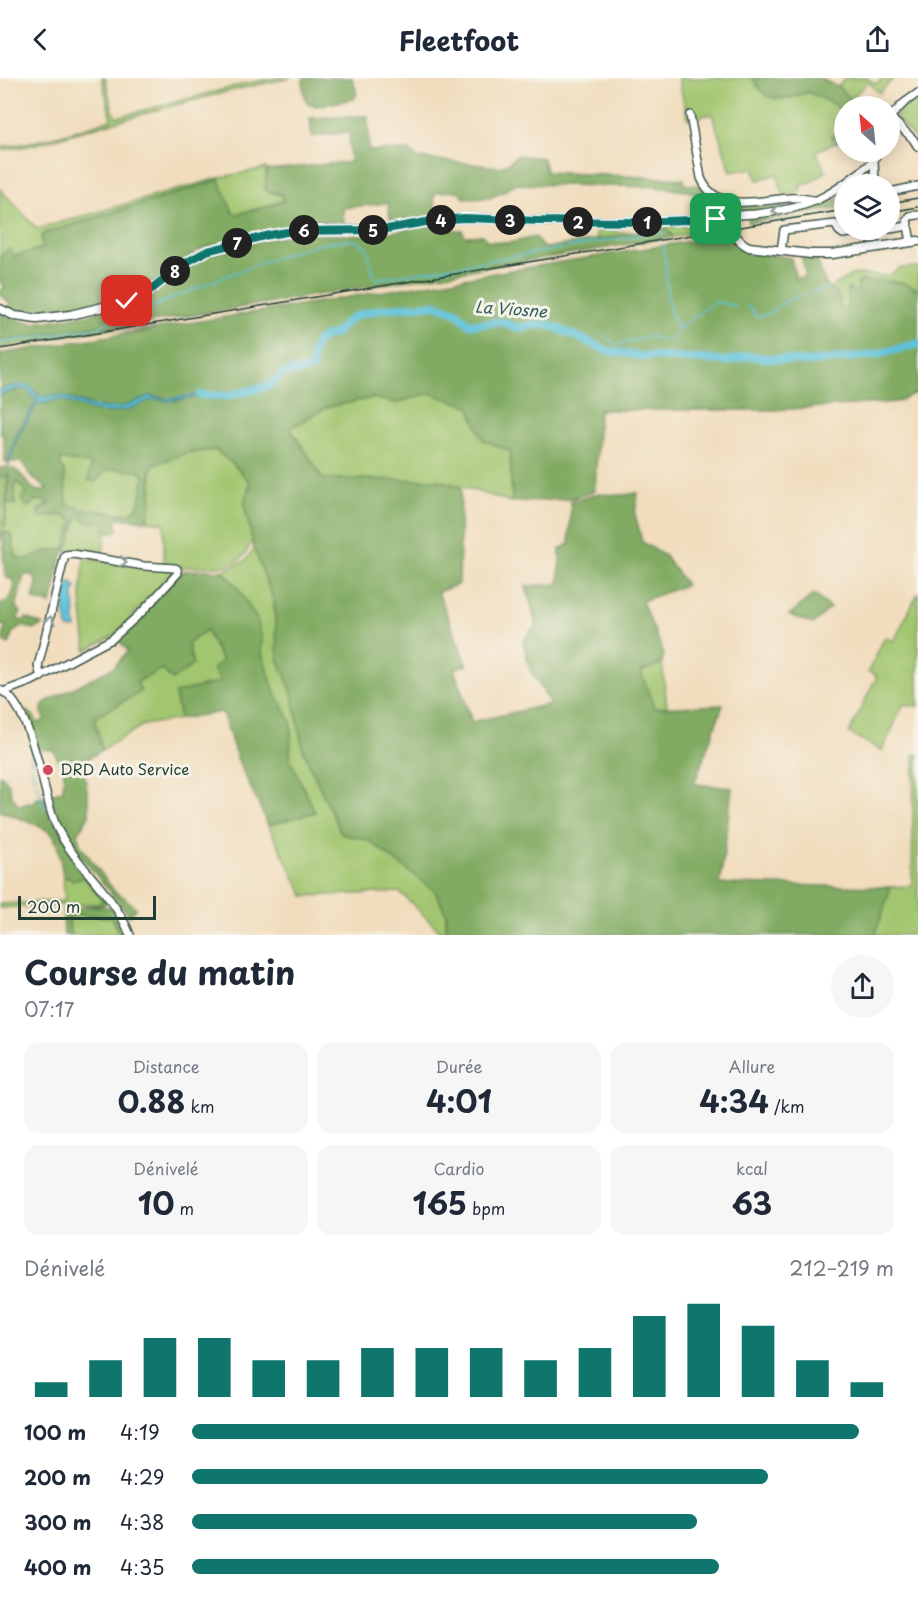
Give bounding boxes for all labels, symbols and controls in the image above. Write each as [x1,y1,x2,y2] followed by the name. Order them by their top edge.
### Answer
[399,19,519,60] text: Fleetfoot
[24,23,57,56] icon: back
[861,23,894,56] icon: share
[834,96,900,162] north arrow
[834,96,900,240] map controls
[834,174,900,240] button: layers
[690,193,741,244] pin
[699,202,732,235] icon: arrive
[771,204,781,217] one-way arrow
[426,205,456,235] pin: 4
[495,205,525,235] pin: 3
[563,207,593,237] pin: 2
[632,207,662,237] pin: 1
[436,208,446,232] text: 4
[505,208,515,232] text: 3
[572,210,584,234] text: 2
[643,210,651,234] text: 1
[289,215,319,245] pin: 6
[358,215,388,245] pin: 5
[298,218,310,242] text: 6
[368,218,378,242] text: 5
[222,228,252,258] pin: 7
[232,231,242,255] text: 7
[160,256,190,286] pin: 8
[170,259,180,283] text: 8
[101,275,152,326] pin
[110,284,143,317] icon: check
[474,294,549,323] water label: La Viosne
[118,556,127,568] one-way arrow
[42,615,55,625] one-way arrow
[60,757,189,780] place label: DRD Auto Service
[41,763,55,777] marker: DRD Auto Service
[18,893,156,920] scale bar
[27,894,80,918] text: 200 m
[24,946,295,996] text: Course du matin
[831,955,894,1018] button: share
[24,994,75,1024] text: 07:17
[132,1054,200,1078] text: Distance
[436,1054,482,1078] text: Durée
[729,1054,775,1078] text: Allure
[117,1078,185,1123] text: 0.88
[426,1078,492,1123] text: 4:01
[699,1078,769,1123] text: 4:34
[185,1094,215,1118] text: km
[769,1094,805,1118] text: /km
[134,1156,198,1180] text: Dénivelé
[434,1156,484,1180] text: Cardio
[736,1156,768,1180] text: kcal
[138,1180,174,1225] text: 10
[413,1180,467,1225] text: 165
[732,1180,772,1225] text: 63
[174,1196,194,1220] text: m
[467,1196,505,1220] text: bpm
[24,1253,105,1283] text: Dénivelé
[789,1253,894,1283] text: 212–219 m
[24,1417,86,1447] text: 100 m
[120,1417,160,1447] text: 4:19
[24,1462,91,1492] text: 200 m
[120,1462,164,1492] text: 4:29
[24,1507,92,1537] text: 300 m
[120,1507,165,1537] text: 4:38
[24,1552,92,1582] text: 400 m
[120,1552,165,1582] text: 4:35

